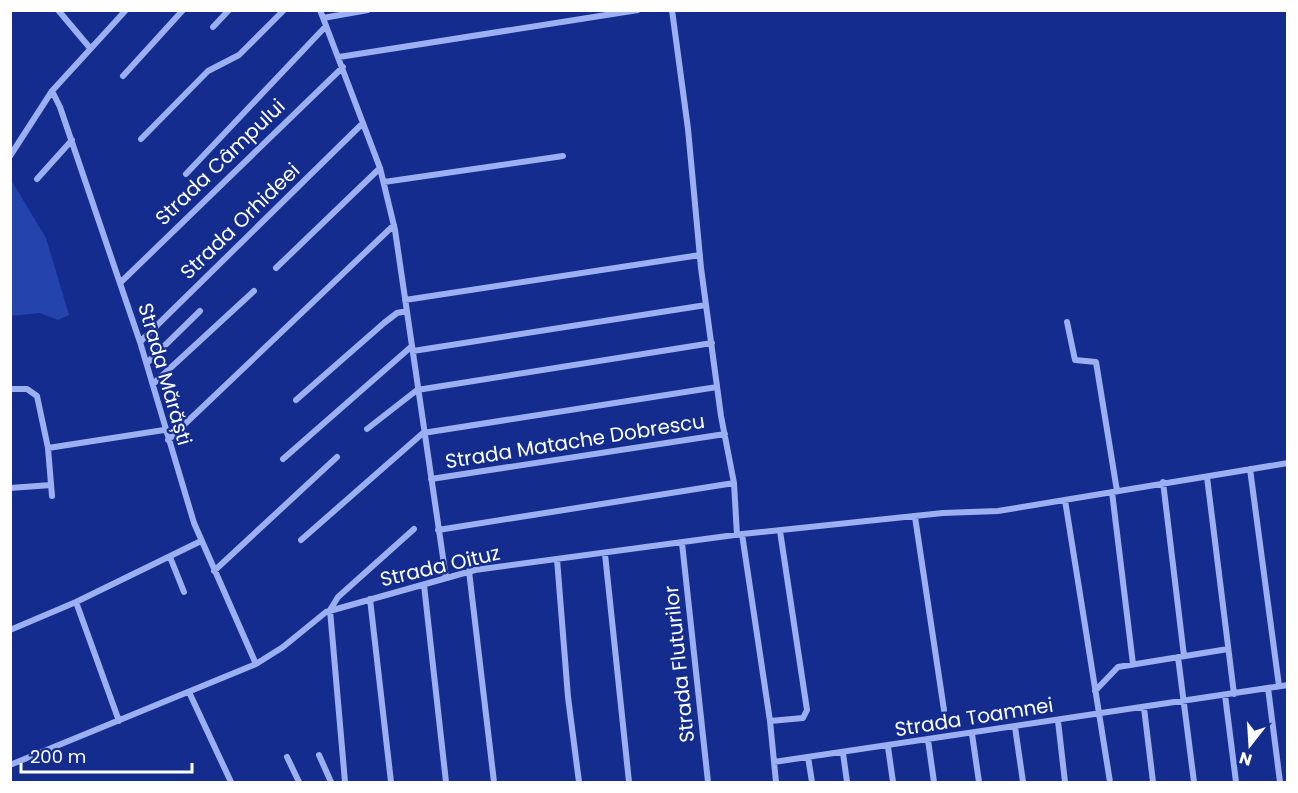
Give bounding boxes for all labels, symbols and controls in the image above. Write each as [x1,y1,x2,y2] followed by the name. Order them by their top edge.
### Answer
[149,93,291,231] street label: Strada Câmpului
[174,157,306,285] street label: Strada Orhideei
[131,300,199,448] street label: Strada Mărăști
[443,407,707,475] street label: Strada Matache Dobrescu
[377,539,503,593] street label: Strada Oituz
[657,584,701,744] street label: Strada Fluturilor
[893,691,1055,743] street label: Strada Toamnei
[1220,715,1280,775] north arrow
[21,736,192,774] scale bar
[30,744,86,769] text: 200 m
[1237,746,1255,772] text: N

